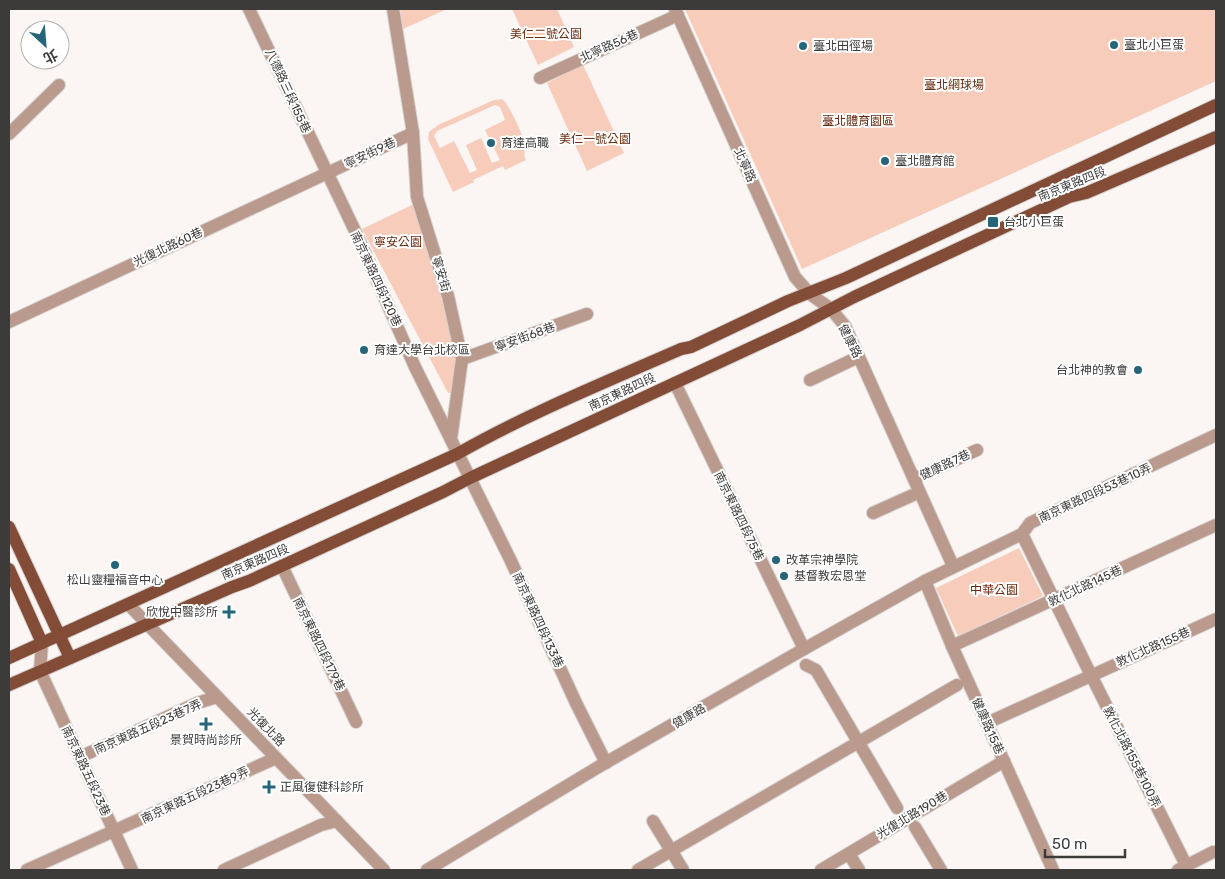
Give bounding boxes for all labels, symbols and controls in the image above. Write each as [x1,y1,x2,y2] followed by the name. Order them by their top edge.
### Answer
[20,20,70,70] north arrow
[510,27,582,41] park label: 美仁二號公園
[578,27,640,65] street label: 北寧路56巷
[1124,38,1184,52] place label: 臺北小巨蛋
[813,39,873,53] place label: 臺北田徑場
[1108,39,1120,51] marker: 臺北小巨蛋
[797,40,809,52] marker: 臺北田徑場
[40,46,60,67] text: 北
[262,47,314,135] street label: 八德路三段155巷
[924,78,984,92] park label: 臺北網球場
[822,114,894,128] park label: 臺北體育園區
[559,132,631,146] park label: 美仁一號公園
[342,135,398,171] street label: 寧安街9巷
[501,136,549,150] place label: 育達高職
[485,137,497,149] marker: 育達高職
[731,146,759,184] street label: 北寧路
[895,154,955,168] place label: 臺北體育館
[879,155,891,167] marker: 臺北體育館
[1036,164,1108,204] street label: 南京東路四段
[986,215,1000,229] marker: 台北小巨蛋
[1004,215,1064,229] place label: 台北小巨蛋
[131,225,205,269] street label: 光復北路60巷
[348,229,404,329] street label: 南京東路四段120巷
[374,235,422,249] park label: 寧安公園
[429,255,453,293] street label: 寧安街
[493,320,557,354] street label: 寧安街68巷
[836,322,864,360] street label: 健康路
[374,343,470,357] place label: 育達大學台北校區
[358,344,370,356] marker: 育達大學台北校區
[1056,363,1128,377] place label: 台北神的教會
[1132,364,1144,376] marker: 台北神的教會
[586,370,658,414] street label: 南京東路四段
[917,447,973,483] street label: 健康路7巷
[1036,461,1154,525] street label: 南京東路四段53巷10弄
[711,469,767,563] street label: 南京東路四段75巷
[219,541,291,583] street label: 南京東路四段
[786,553,858,567] place label: 改革宗神學院
[770,554,782,566] marker: 改革宗神學院
[109,559,121,571] marker: 松山靈糧福音中心
[1046,563,1124,609] street label: 敦化北路145巷
[794,569,866,583] place label: 基督教宏恩堂
[510,570,566,670] street label: 南京東路四段133巷
[778,570,790,582] marker: 基督教宏恩堂
[67,573,163,587] place label: 松山靈糧福音中心
[970,583,1018,597] park label: 中華公園
[290,595,348,693] street label: 南京東路四段179巷
[146,605,218,619] place label: 欣悅中醫診所
[222,605,236,619] marker: 欣悅中醫診所
[1114,624,1192,670] street label: 敦化北路155巷
[969,696,1007,756] street label: 健康路15巷
[92,697,204,757] street label: 南京東路五段23巷7弄
[670,701,708,731] street label: 健康路
[1100,704,1164,810] street label: 敦化北路155巷100弄
[244,705,288,749] street label: 光復北路
[199,717,213,731] marker: 景賀時尚診所
[59,724,113,818] street label: 南京東路五段23巷
[170,733,242,747] place label: 景賀時尚診所
[139,764,251,826] street label: 南京東路五段23巷9弄
[262,780,276,794] marker: 正風復健科診所
[280,780,364,794] place label: 正風復健科診所
[874,788,950,842] street label: 光復北路190巷
[1045,826,1125,858] scale bar
[1052,835,1087,853] text: 50 m

